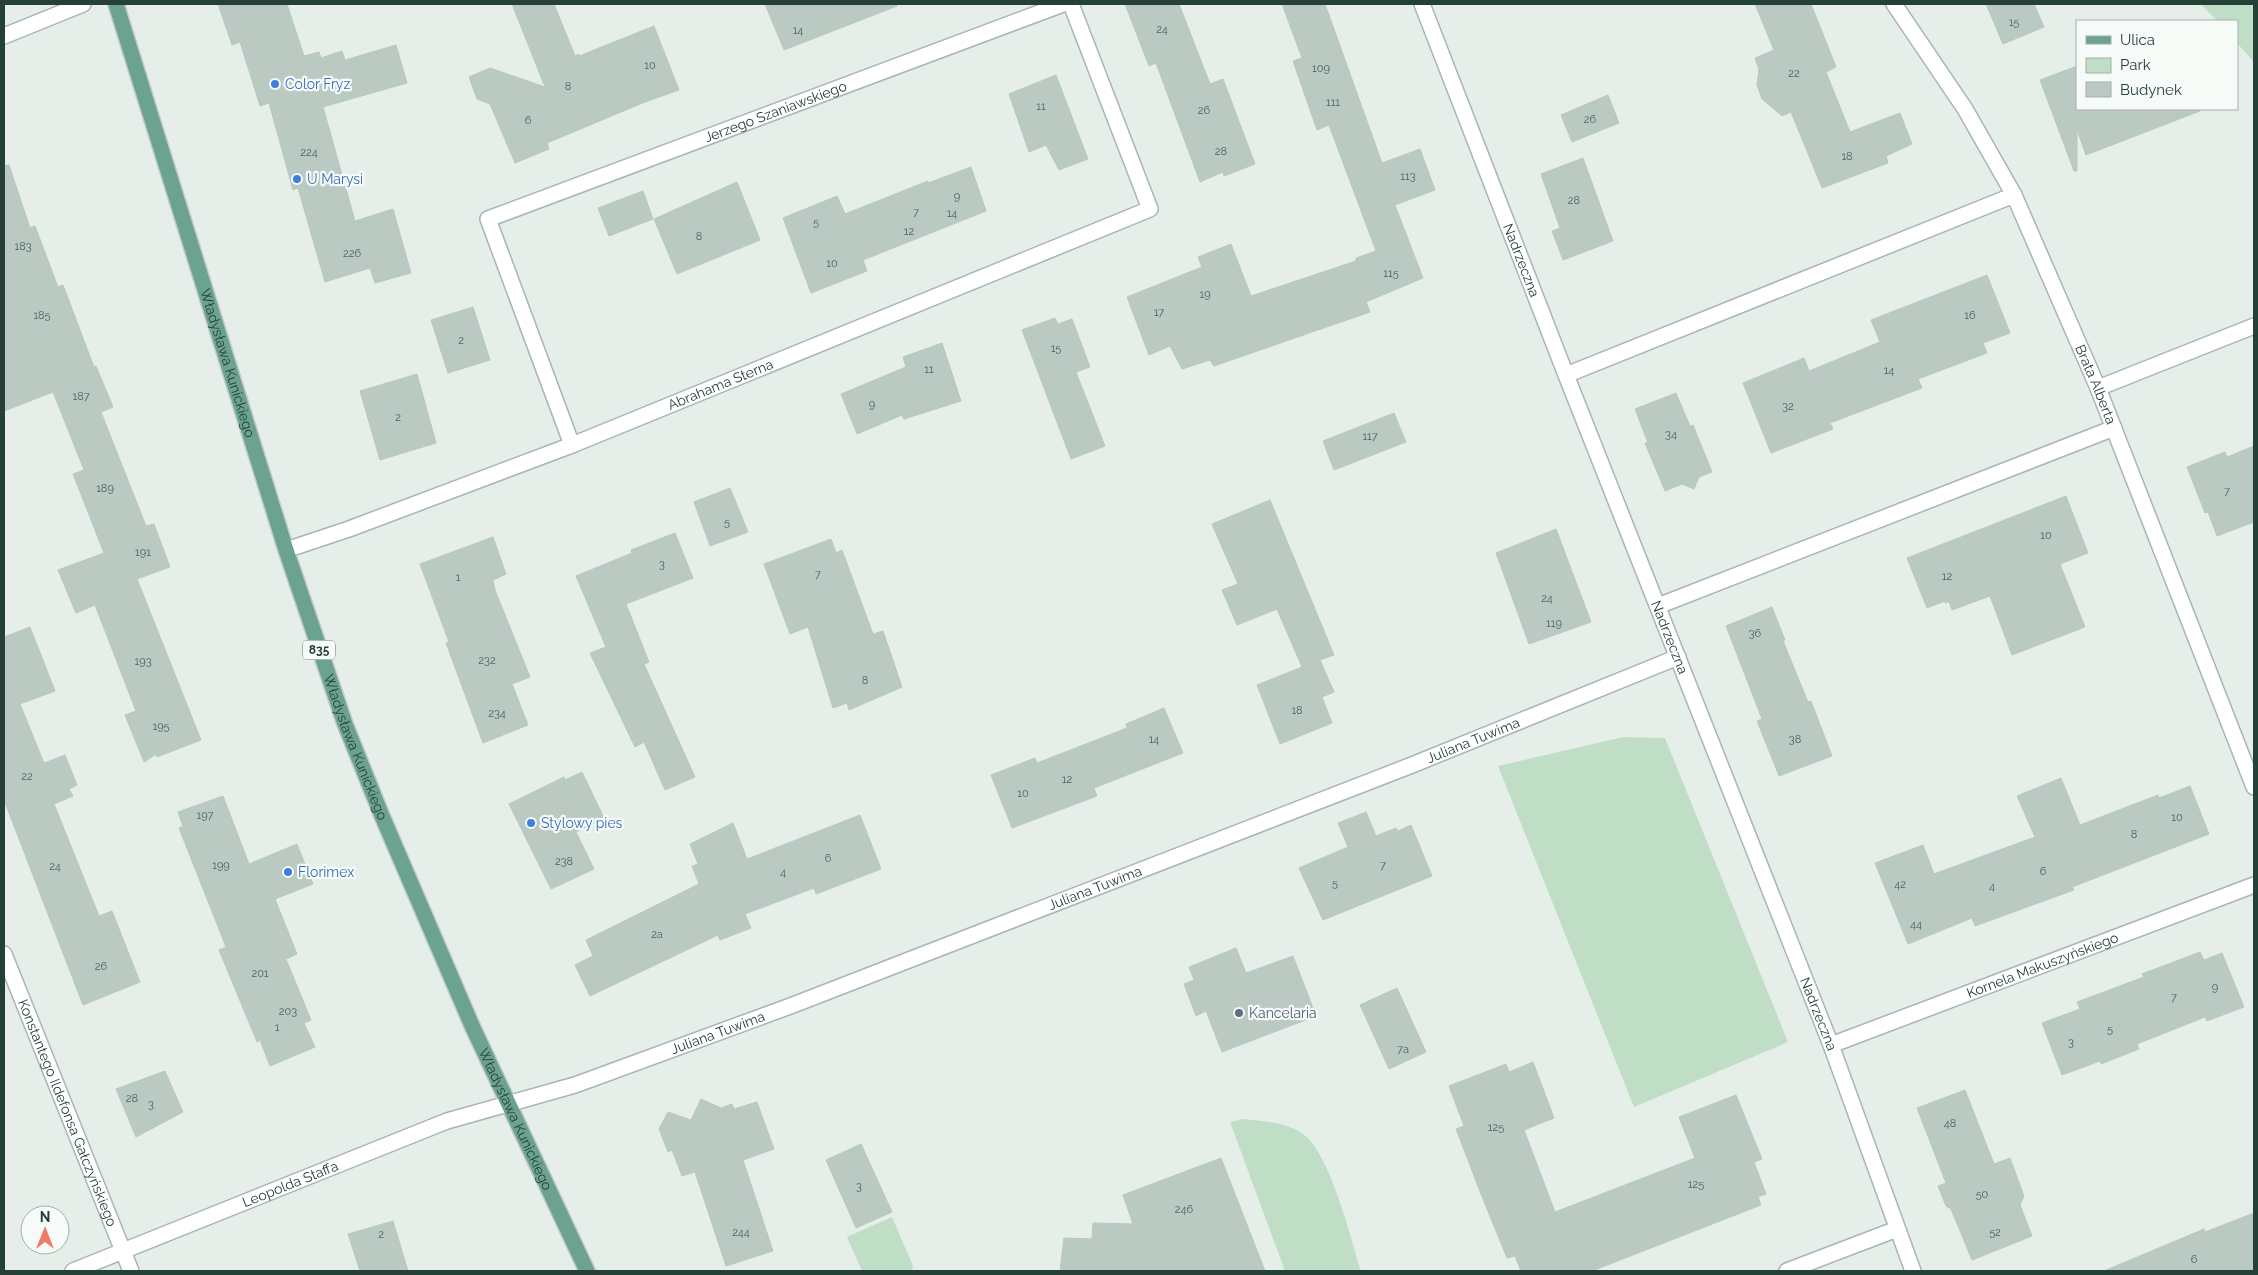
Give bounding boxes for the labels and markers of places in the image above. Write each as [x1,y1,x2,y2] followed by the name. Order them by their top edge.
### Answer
[285,76,350,92] place label: Color Fryz
[269,78,281,90] marker: Color Fryz
[307,171,363,187] place label: U Marysi
[291,173,303,185] marker: U Marysi
[541,815,623,831] place label: Stylowy pies
[525,817,537,829] marker: Stylowy pies
[298,864,354,880] place label: Florimex
[282,866,294,878] marker: Florimex
[1249,1005,1317,1021] place label: Kancelaria
[1233,1007,1245,1019] marker: Kancelaria

